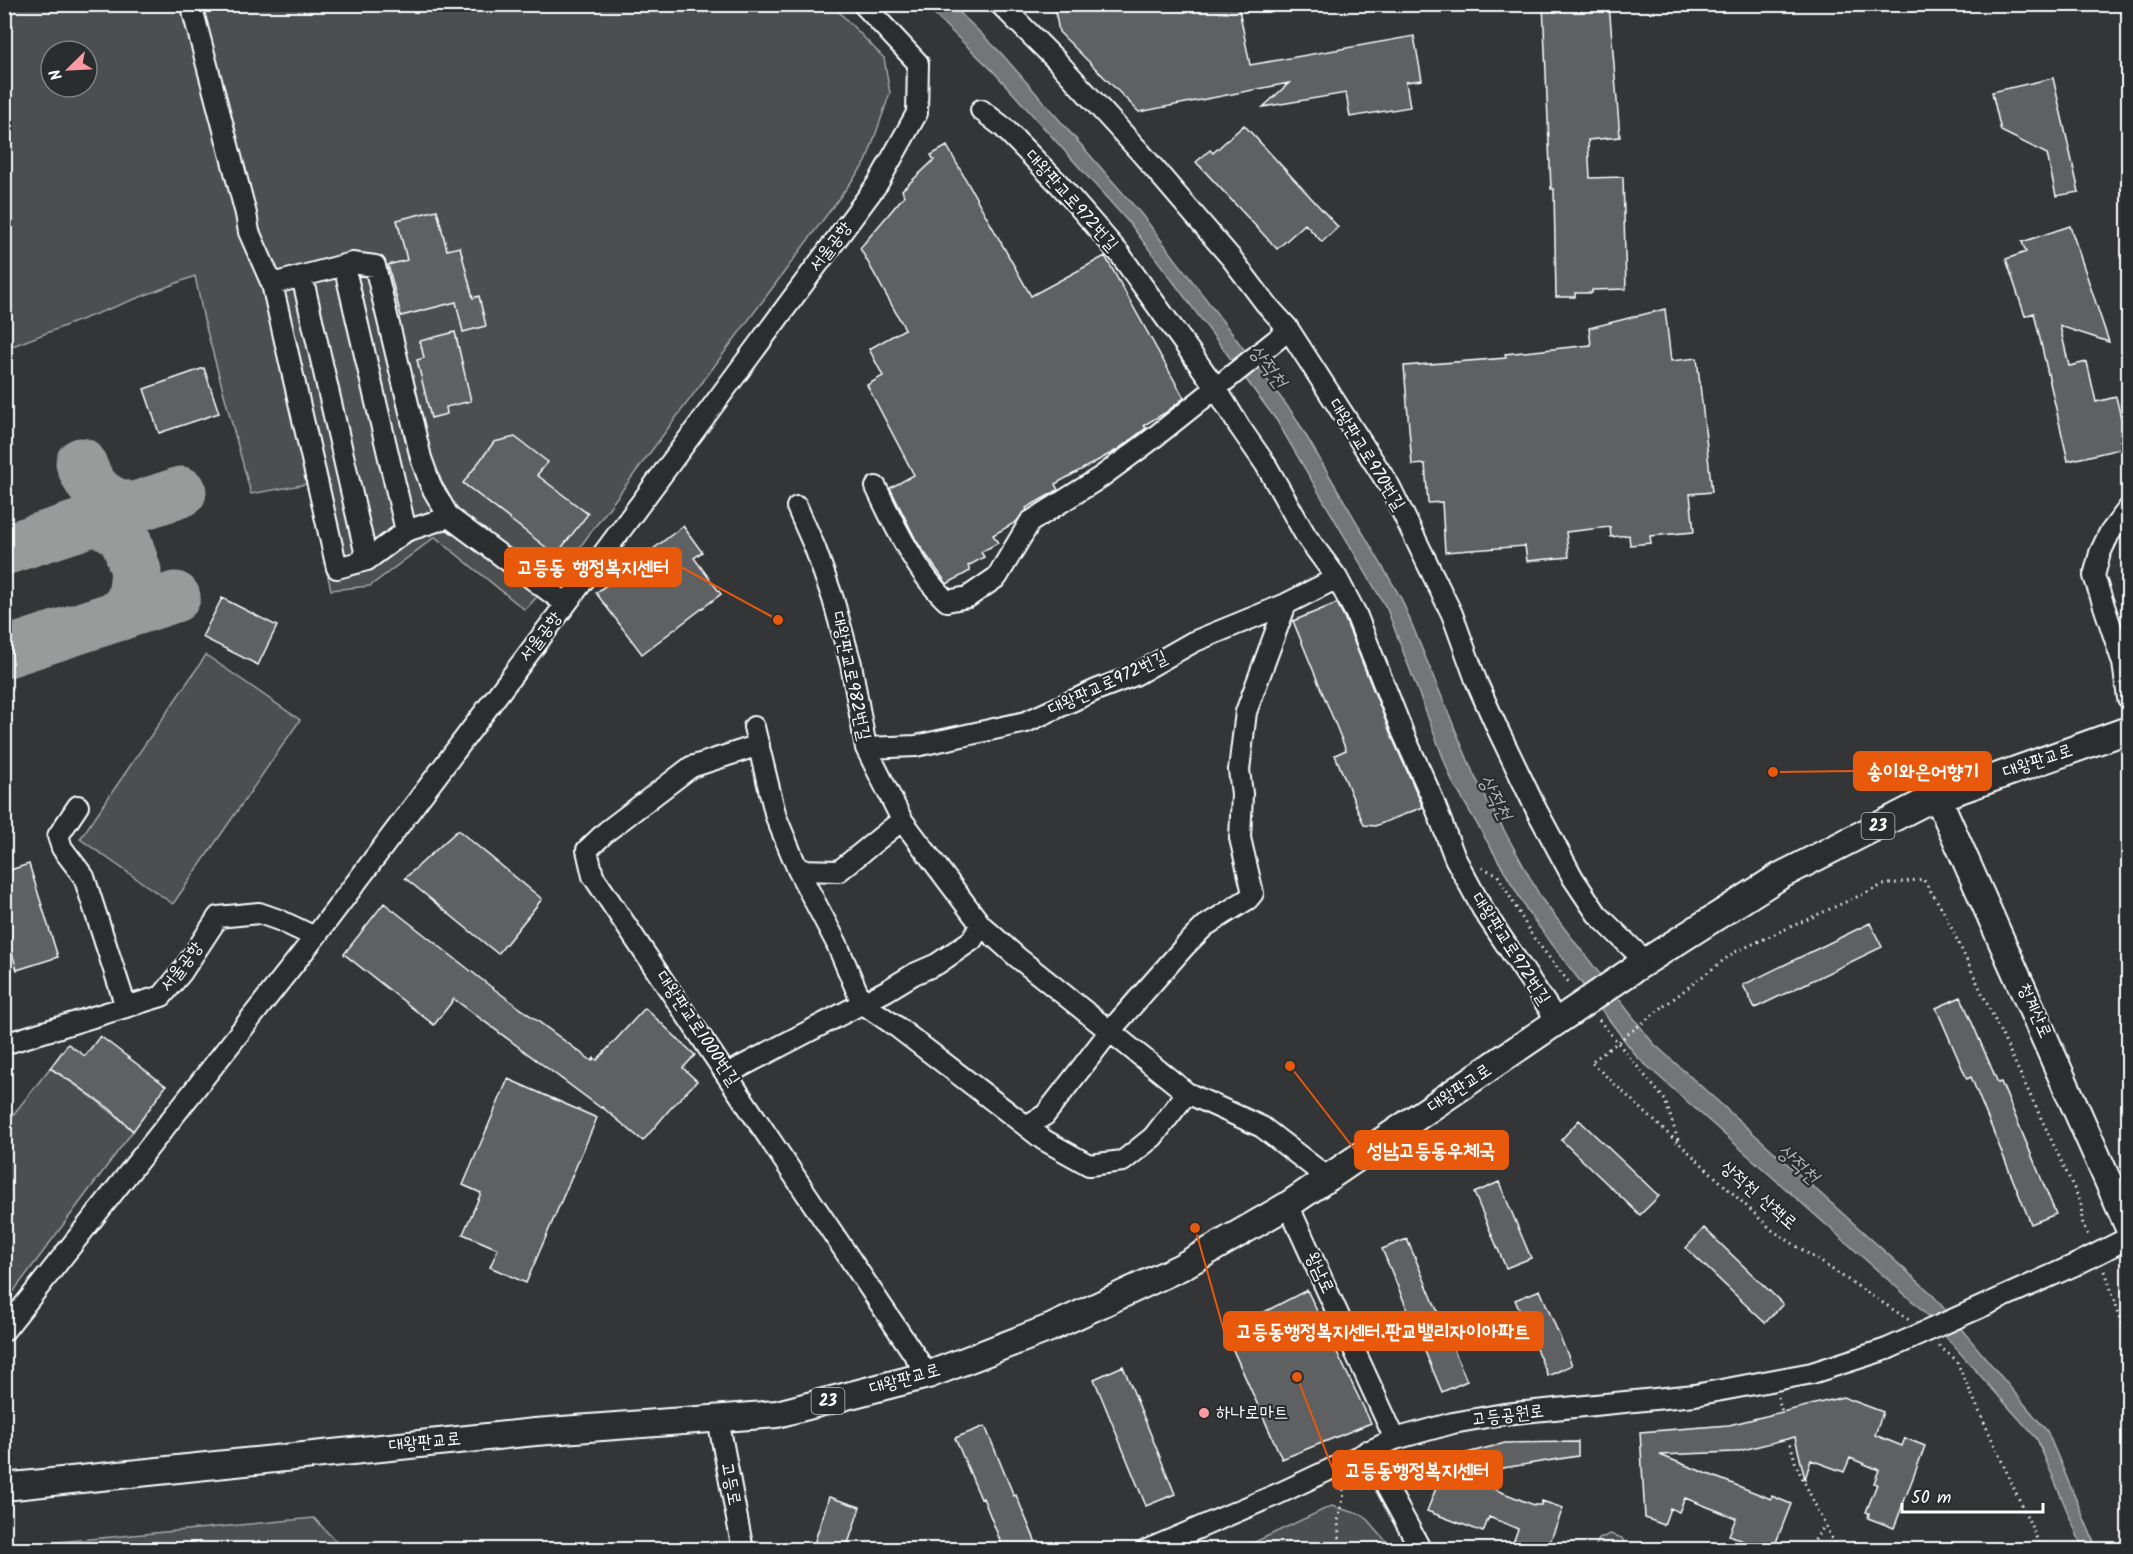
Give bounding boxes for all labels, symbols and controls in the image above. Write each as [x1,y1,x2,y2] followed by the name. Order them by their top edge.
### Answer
[39,39,99,99] north arrow
[43,65,70,84] text: N
[1017,143,1125,259] street label: 대왕판교로972번길
[802,215,860,279] street label: 서울공항
[1240,338,1295,397] water label: 상적천
[1320,393,1412,517] street label: 대왕판교로970번길
[505,548,681,586] callout: 고등동 행정복지센터
[517,553,669,585] text: 고등동 행정복지센터
[512,605,570,669] street label: 서울공항
[822,609,878,744] street label: 대왕판교로982번길
[1043,643,1173,724] street label: 대왕판교로972번길
[1999,737,2077,787] street label: 대왕판교로
[1854,752,1991,790] callout: 송이와은어향기
[1867,757,1979,789] text: 송이와은어향기
[1469,769,1520,829] water label: 상적천
[1862,813,1894,839] road number: 23
[1463,887,1558,1011] street label: 대왕판교로972번길
[153,935,211,999] street label: 서울공항
[647,965,747,1093] street label: 대왕판교로1000번길
[2009,979,2059,1043] street label: 청계산로
[1422,1057,1498,1121] street label: 대왕판교로
[1355,1131,1508,1169] callout: 성남고등동우체국
[1367,1136,1495,1168] text: 성남고등동우체국
[1768,1137,1827,1194] water label: 상적천
[1713,1154,1803,1238] street label: 상적천 산책로
[1297,1247,1341,1299] street label: 왕남로
[1224,1312,1543,1350] callout: 고등동행정복지센터.판교밸리자이아파트
[1236,1317,1530,1349] text: 고등동행정복지센터.판교밸리자이아파트
[866,1356,944,1404] street label: 대왕판교로
[812,1388,844,1414] road number: 23
[1470,1397,1546,1435] street label: 고등공원로
[1216,1399,1288,1428] place label: 하나로마트
[1197,1406,1211,1420] marker: 하나로마트
[387,1425,463,1461] street label: 대왕판교로
[1333,1451,1502,1489] callout: 고등동행정복지센터
[1345,1456,1489,1488] text: 고등동행정복지센터
[712,1460,748,1508] street label: 고등로
[1902,1476,2043,1514] scale bar
[1911,1484,1951,1513] text: 50 m

